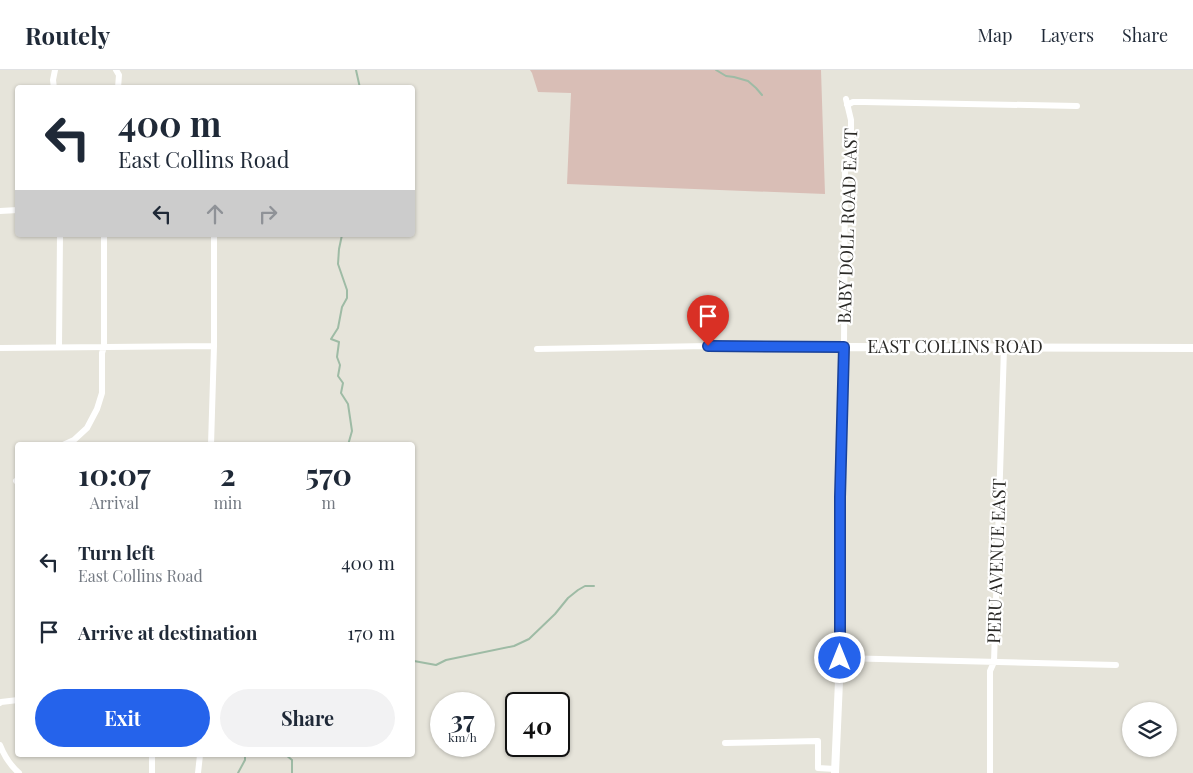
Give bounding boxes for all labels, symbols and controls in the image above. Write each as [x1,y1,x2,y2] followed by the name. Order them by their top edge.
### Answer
[25,19,110,51] text: Routely
[977,23,1012,47] text: Map
[1040,23,1094,47] text: Layers
[1122,23,1168,47] text: Share
[118,99,221,146] text: 400 m
[35,105,100,170] icon: left
[832,128,862,324] street label: BABY DOLL ROAD EAST
[118,144,290,174] text: East Collins Road
[148,200,176,228] icon: left
[201,200,229,228] icon: ahead
[254,200,282,228] icon: right
[687,295,729,346] pin
[694,302,722,330] icon: arrive
[867,334,1043,358] street label: EAST COLLINS ROAD
[78,454,151,494] text: 10:07
[220,454,236,494] text: 2
[305,454,352,494] text: 570
[981,478,1011,644] street label: PERU AVENUE EAST
[90,492,139,513] text: Arrival
[214,492,242,513] text: min
[321,492,336,513] text: m
[78,539,155,565] text: Turn left
[35,548,63,576] icon: left
[341,549,395,575] text: 400 m
[78,565,203,586] text: East Collins Road
[35,618,63,646] icon: arrive
[78,619,258,645] text: Arrive at destination
[347,619,395,645] text: 170 m
[813,631,865,683] position arrow
[35,689,210,747] button: Exit
[220,689,395,747] button: Share
[505,692,570,757] speed limit sign: 40
[451,702,474,735] text: 37
[1122,702,1177,757] map controls
[1122,702,1177,757] button: layers
[448,729,477,745] text: km/h

